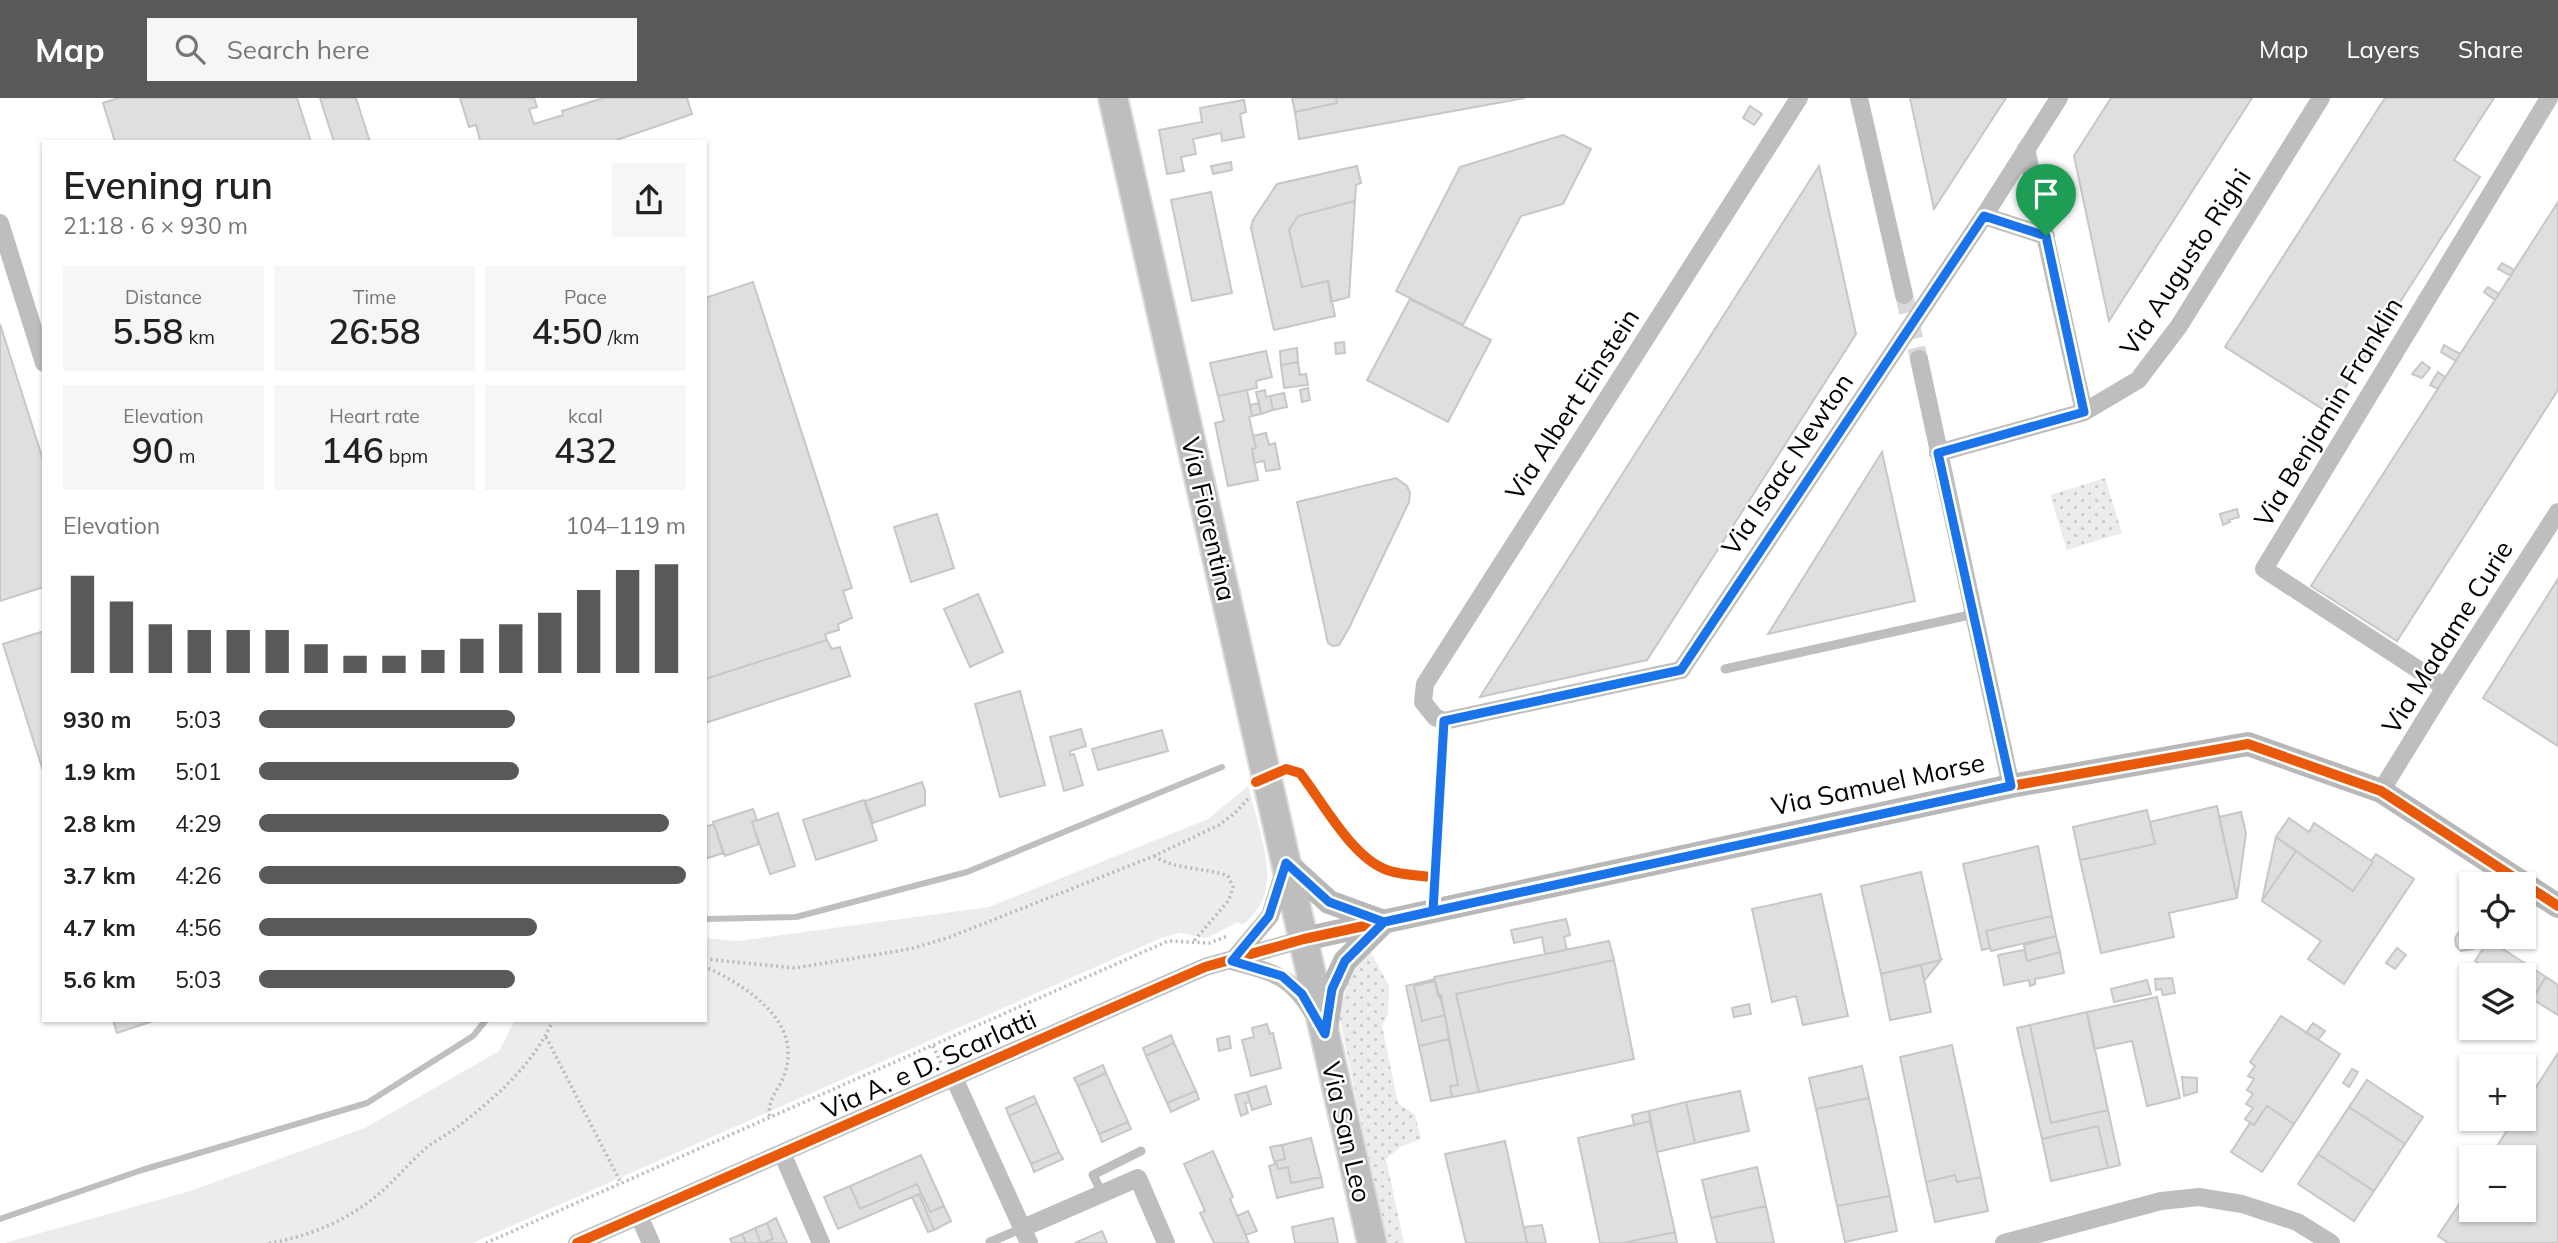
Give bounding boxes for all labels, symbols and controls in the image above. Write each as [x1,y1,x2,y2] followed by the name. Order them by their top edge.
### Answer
[147,18,637,81] search box
[35,29,105,70] text: Map
[171,30,209,68] icon: search
[227,33,370,66] text: Search here
[2259,34,2308,64] text: Map
[2346,34,2420,64] text: Layers
[2458,34,2523,64] text: Share
[63,161,273,209] text: Evening run
[2112,162,2258,362] street label: Via Augusto Righi
[612,163,686,237] button: share
[2016,164,2076,236] pin
[2027,175,2065,213] icon: arrive
[63,211,248,240] text: 21:18 · 6 × 930 m
[125,285,202,309] text: Distance
[353,285,396,309] text: Time
[564,285,607,309] text: Pace
[2246,291,2410,533] street label: Via Benjamin Franklin
[1498,302,1646,506] street label: Via Albert Einstein
[112,309,183,353] text: 5.58
[328,309,421,353] text: 26:58
[531,309,603,353] text: 4:50
[183,325,215,349] text: km
[603,325,640,349] text: /km
[1714,367,1860,561] street label: Via Isaac Newton
[123,404,204,428] text: Elevation
[329,404,420,428] text: Heart rate
[568,404,603,428] text: kcal
[132,428,174,472] text: 90
[321,428,384,472] text: 146
[554,428,617,472] text: 432
[1174,434,1244,604] street label: Via Fiorentina
[174,444,195,468] text: m
[384,444,428,468] text: bpm
[63,511,160,540] text: Elevation
[565,511,686,540] text: 104–119 m
[2374,534,2520,740] street label: Via Madame Curie
[63,705,131,734] text: 930 m
[175,705,222,734] text: 5:03
[1768,745,1988,823] street label: Via Samuel Morse
[63,757,136,786] text: 1.9 km
[175,757,222,786] text: 5:01
[63,809,136,838] text: 2.8 km
[175,809,222,838] text: 4:29
[63,861,136,890] text: 3.7 km
[175,861,222,890] text: 4:26
[2459,872,2536,1222] map controls
[2459,872,2536,949] button: locate
[63,913,136,942] text: 4.7 km
[175,913,222,942] text: 4:56
[2459,963,2536,1040] button: layers
[63,965,136,994] text: 5.6 km
[175,965,222,994] text: 5:03
[817,1002,1041,1126] street label: Via A. e D. Scarlatti
[2459,1054,2536,1131] button: +
[1315,1058,1379,1206] street label: Via San Leo
[2459,1145,2536,1222] button: −

